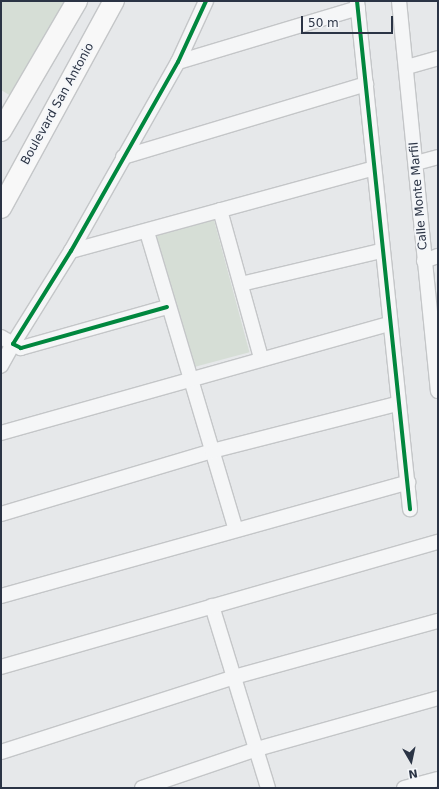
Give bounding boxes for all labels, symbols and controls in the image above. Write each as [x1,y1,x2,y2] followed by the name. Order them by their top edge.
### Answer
[303,8,395,34] scale bar
[308,16,339,30] text: 50 m
[18,41,98,167] street label: Boulevard San Antonio
[407,141,431,251] street label: Calle Monte Marfil
[391,741,431,781] north arrow
[407,766,419,780] text: N

